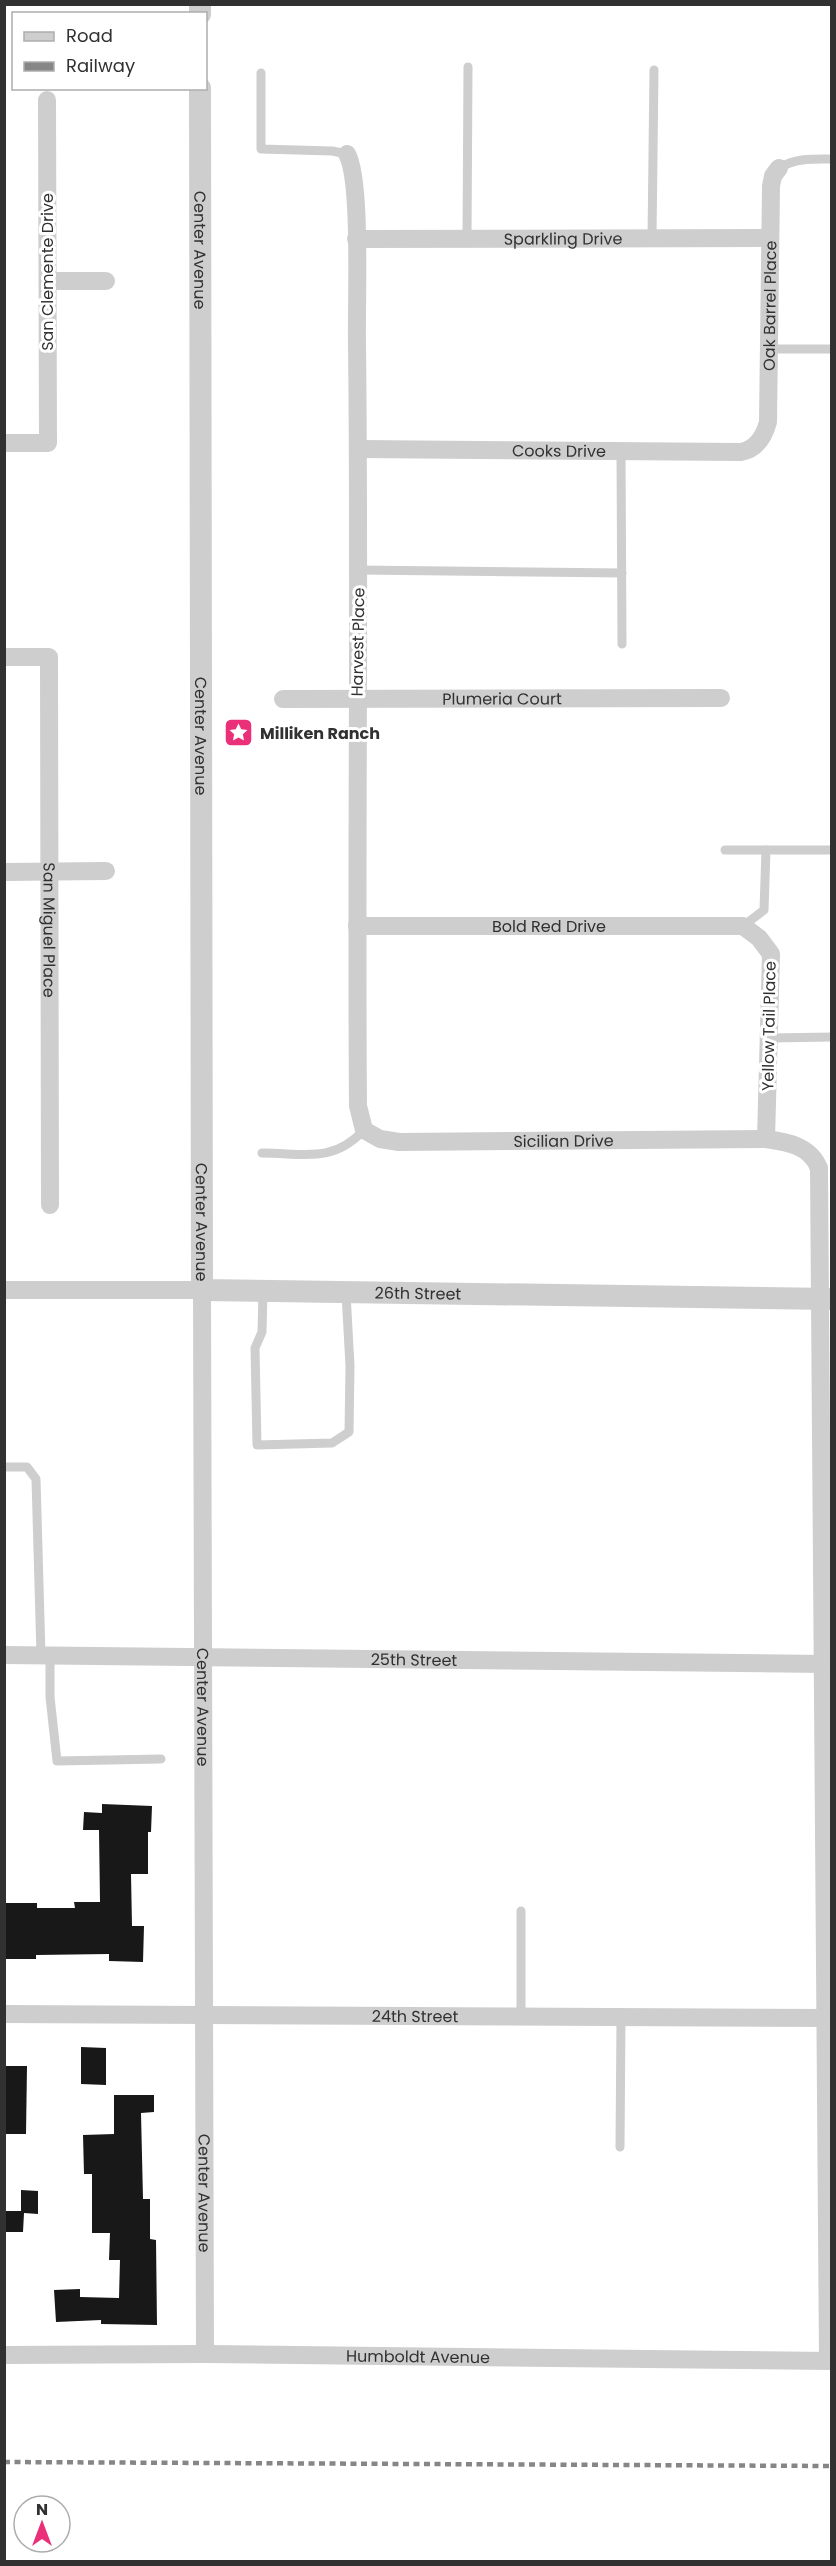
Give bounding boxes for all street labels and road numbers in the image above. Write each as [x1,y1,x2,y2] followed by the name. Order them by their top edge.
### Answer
[189,191,212,309] street label: Center Avenue
[36,193,59,351] street label: San Clemente Drive
[504,227,622,250] street label: Sparkling Drive
[757,240,782,371] street label: Oak Barrel Place
[512,439,606,462] street label: Cooks Drive
[346,587,370,697] street label: Harvest Place
[189,677,213,795] street label: Center Avenue
[442,687,562,710] street label: Plumeria Court
[38,862,61,998] street label: San Miguel Place
[492,915,606,938] street label: Bold Red Drive
[756,961,782,1091] street label: Yellow Tail Place
[513,1129,614,1153] street label: Sicilian Drive
[190,1163,213,1281] street label: Center Avenue
[375,1281,462,1305] street label: 26th Street
[192,1648,215,1766] street label: Center Avenue
[371,1648,458,1671] street label: 25th Street
[372,2004,458,2028] street label: 24th Street
[193,2134,216,2252] street label: Center Avenue
[346,2344,490,2369] street label: Humboldt Avenue

